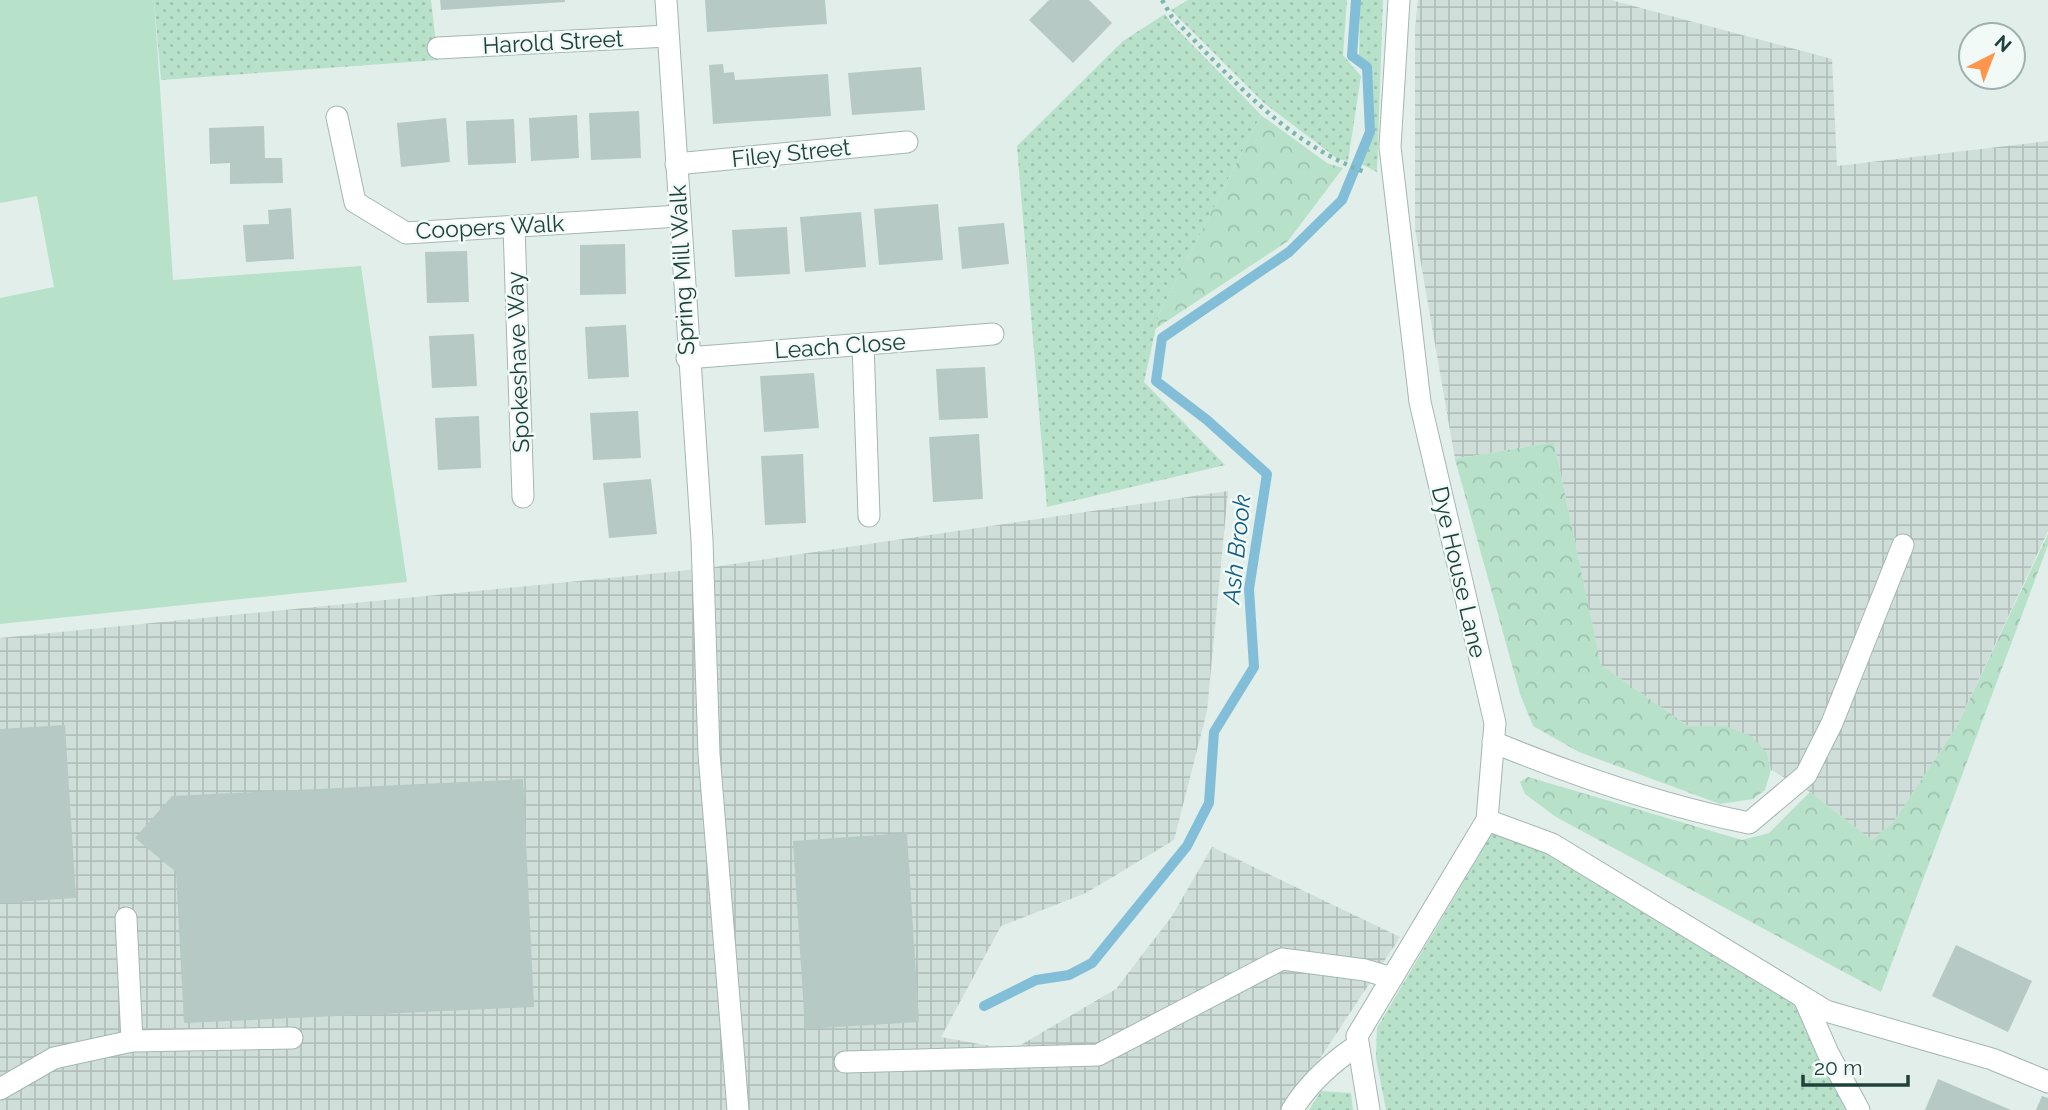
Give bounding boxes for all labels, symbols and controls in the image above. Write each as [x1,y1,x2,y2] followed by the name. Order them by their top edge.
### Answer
[1957,21,2027,91] north arrow
[482,24,624,59] street label: Harold Street
[1991,30,2016,56] text: N
[730,133,852,172] street label: Filey Street
[664,184,699,356] street label: Spring Mill Walk
[415,209,565,244] street label: Coopers Walk
[501,271,534,453] street label: Spokeshave Way
[773,327,906,364] street label: Leach Close
[1427,483,1492,660] street label: Dye House Lane
[1216,493,1257,607] water label: Ash Brook
[1803,1044,1908,1088] scale bar
[1814,1055,1862,1080] text: 20 m

